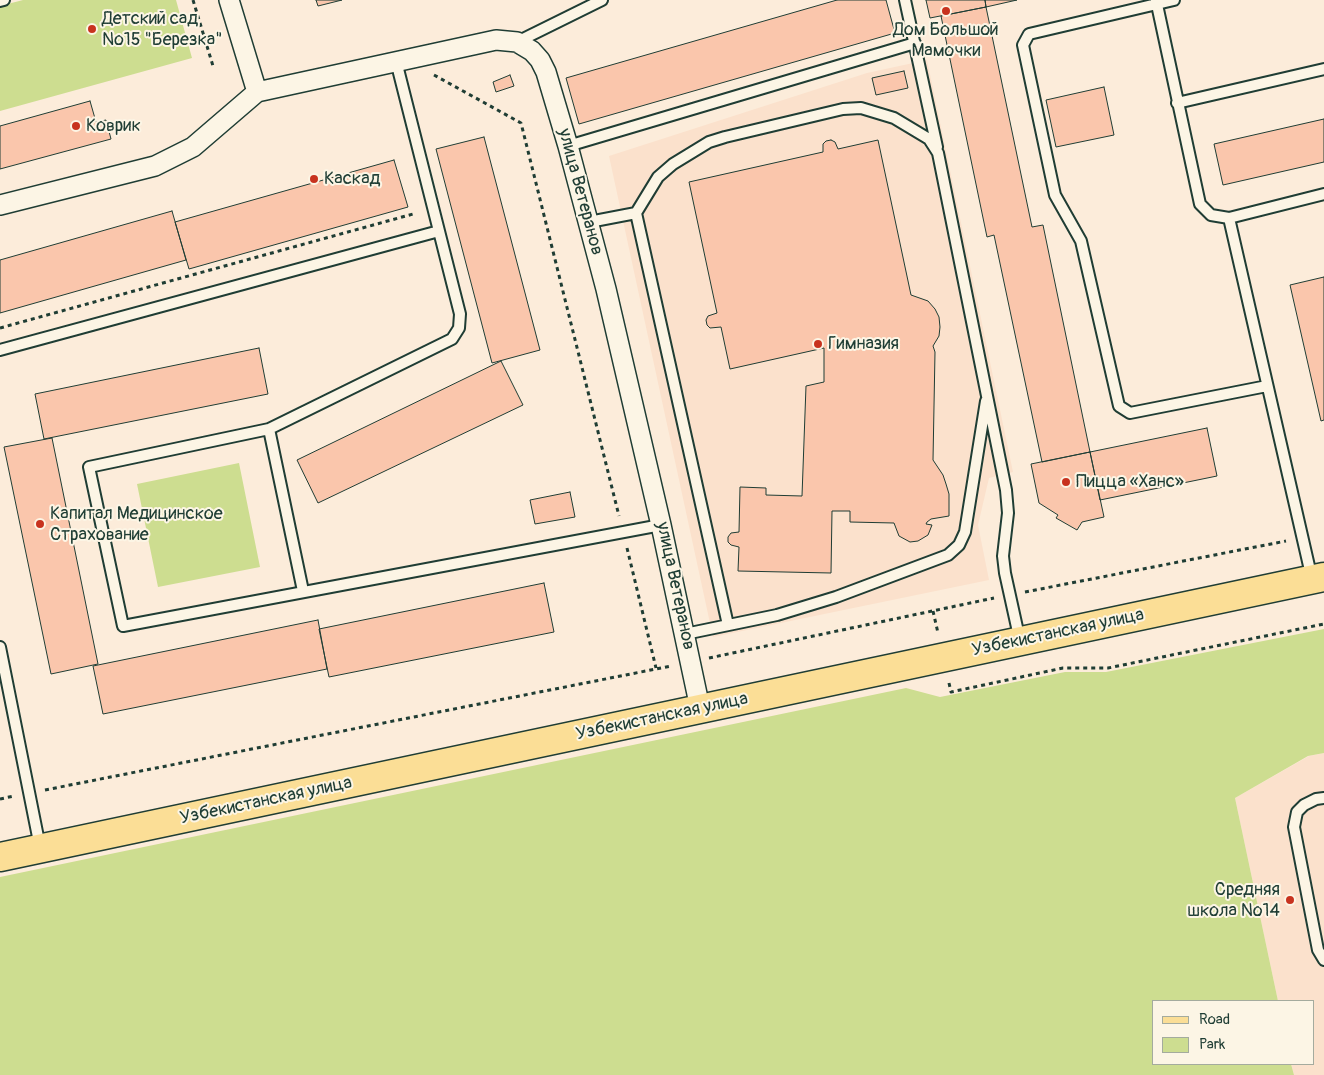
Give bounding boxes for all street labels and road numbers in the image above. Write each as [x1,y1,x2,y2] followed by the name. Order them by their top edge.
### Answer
[553,126,607,258] street label: улица Ветеранов
[651,520,699,652] street label: улица Ветеранов
[970,604,1146,662] street label: Узбекистанская улица
[574,688,750,746] street label: Узбекистанская улица
[178,772,354,830] street label: Узбекистанская улица

